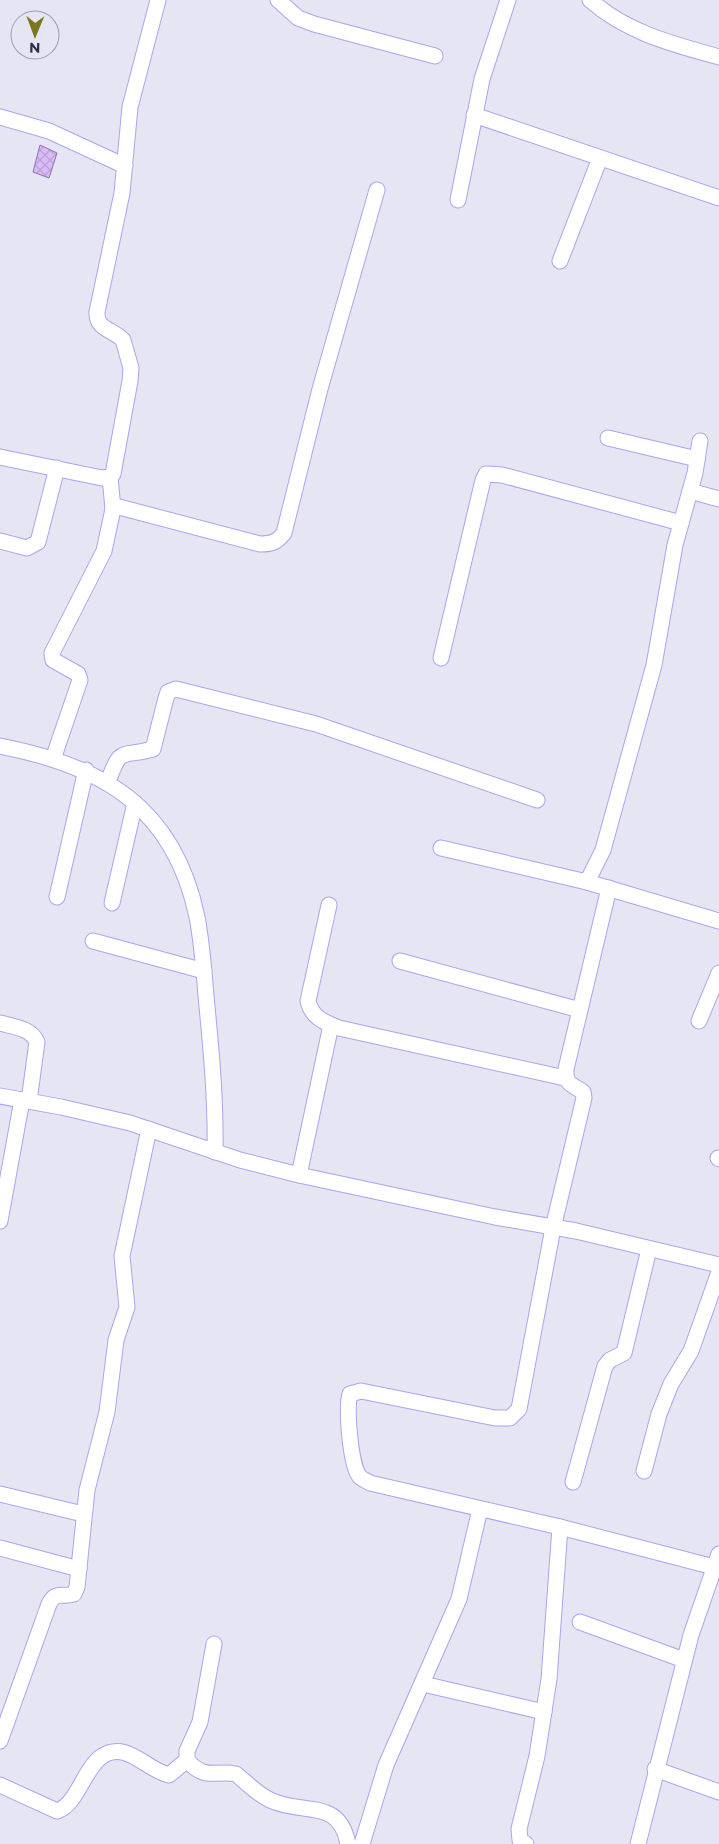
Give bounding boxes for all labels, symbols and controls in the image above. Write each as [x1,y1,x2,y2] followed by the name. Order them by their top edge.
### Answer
[10,10,60,60] north arrow
[29,39,41,57] text: N

